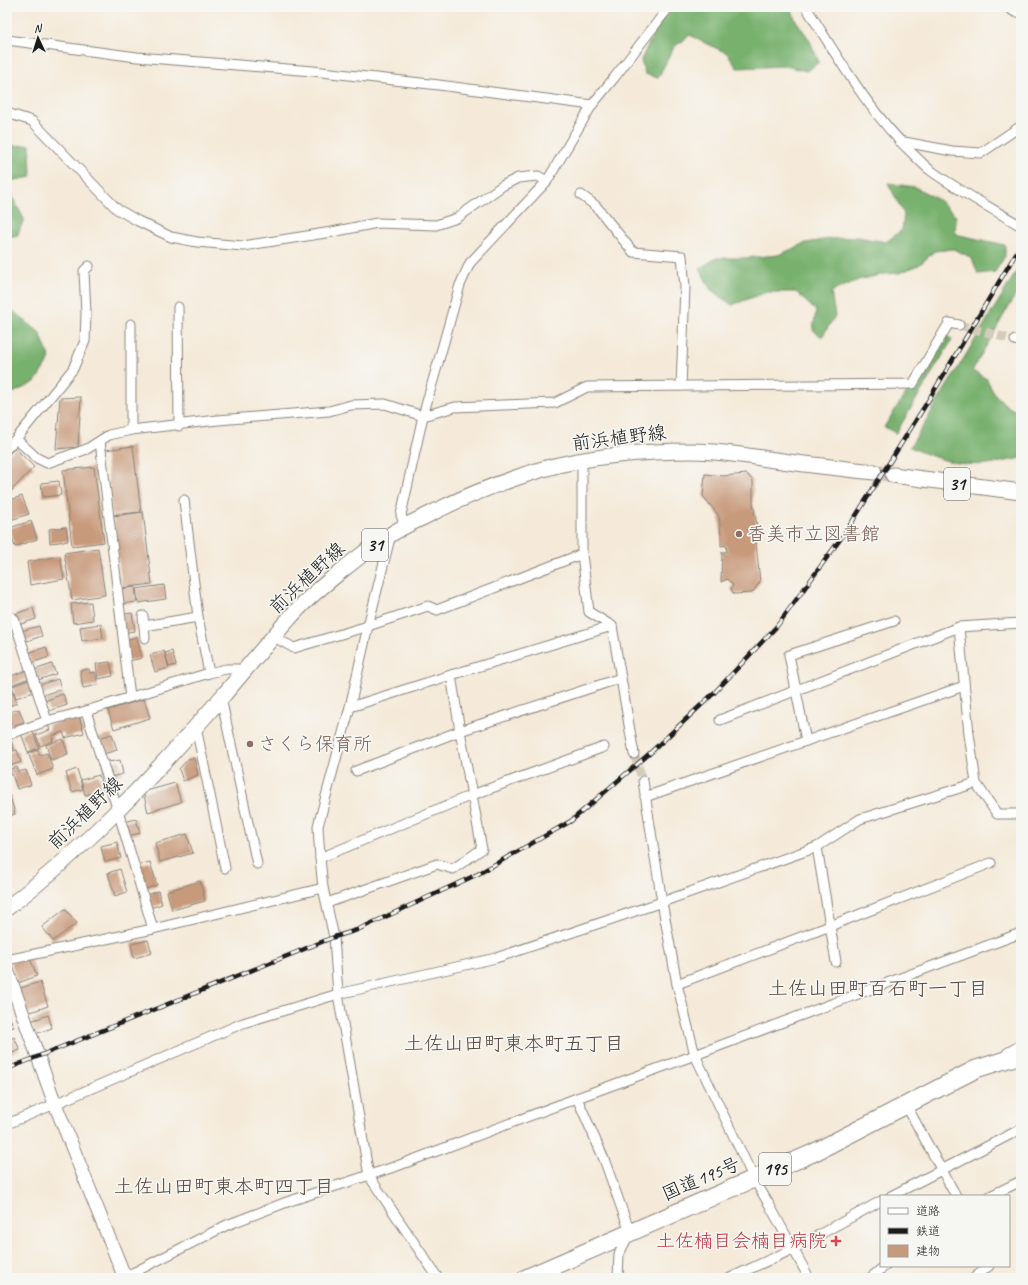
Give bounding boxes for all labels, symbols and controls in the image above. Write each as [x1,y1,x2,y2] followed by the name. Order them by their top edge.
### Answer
[18,18,58,58] north arrow
[33,21,43,35] text: N
[570,420,668,456] street label: 前浜植野線
[944,468,970,500] road number: 31
[747,522,880,546] place label: 香美市立図書館
[362,529,388,561] road number: 31
[734,529,744,539] marker: 香美市立図書館
[264,537,350,619] street label: 前浜植野線
[258,732,372,756] place label: さくら保育所
[245,739,255,749] marker: さくら保育所
[42,771,128,855] street label: 前浜植野線
[768,976,988,1001] district label: 土佐山田町百石町一丁目
[404,1031,624,1056] district label: 土佐山田町東本町五丁目
[658,1152,744,1206] street label: 国道195号
[759,1153,791,1185] road number: 195
[114,1174,334,1199] district label: 土佐山田町東本町四丁目
[880,1195,1010,1267] legend
[916,1203,940,1219] text: 道路
[916,1223,940,1239] text: 鉄道
[656,1229,827,1253] place label: 土佐楠目会楠目病院
[830,1235,842,1247] marker: 土佐楠目会楠目病院
[916,1243,940,1259] text: 建物

